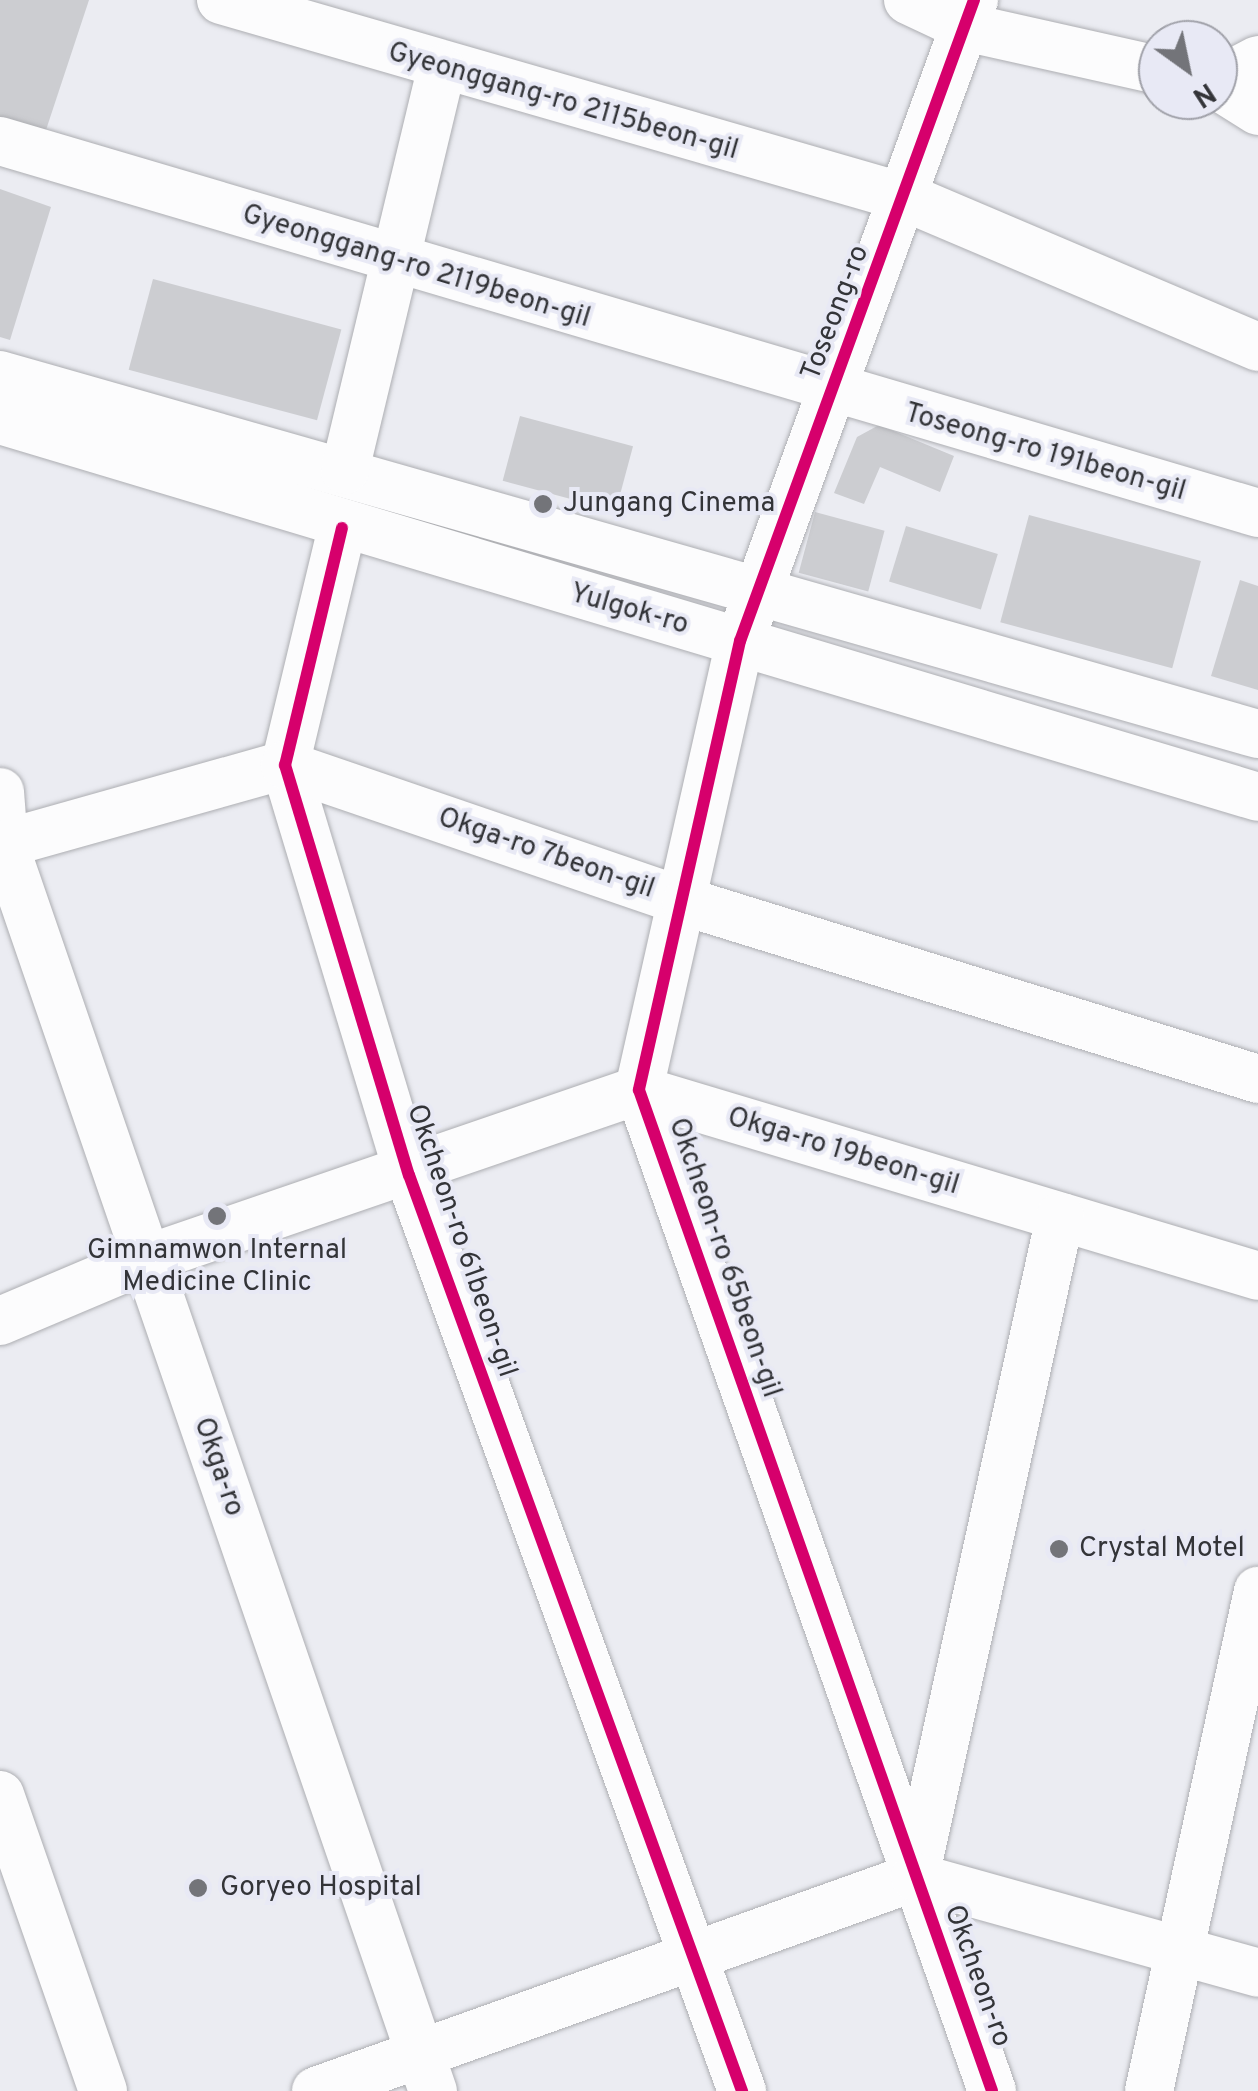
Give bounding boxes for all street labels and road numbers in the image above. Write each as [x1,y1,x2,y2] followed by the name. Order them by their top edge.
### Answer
[384,36,742,168] street label: Gyeonggang-ro 2115beon-gil
[238,198,594,336] street label: Gyeonggang-ro 2119beon-gil
[795,241,877,385] street label: Toseong-ro
[901,397,1189,509] street label: Toseong-ro 191beon-gil
[566,577,692,643] street label: Yulgok-ro
[433,801,659,907] street label: Okga-ro 7beon-gil
[398,1100,524,1382] street label: Okcheon-ro 61beon-gil
[723,1101,963,1203] street label: Okga-ro 19beon-gil
[660,1114,788,1402] street label: Okcheon-ro 65beon-gil
[186,1413,250,1521] street label: Okga-ro
[936,1901,1018,2051] street label: Okcheon-ro

